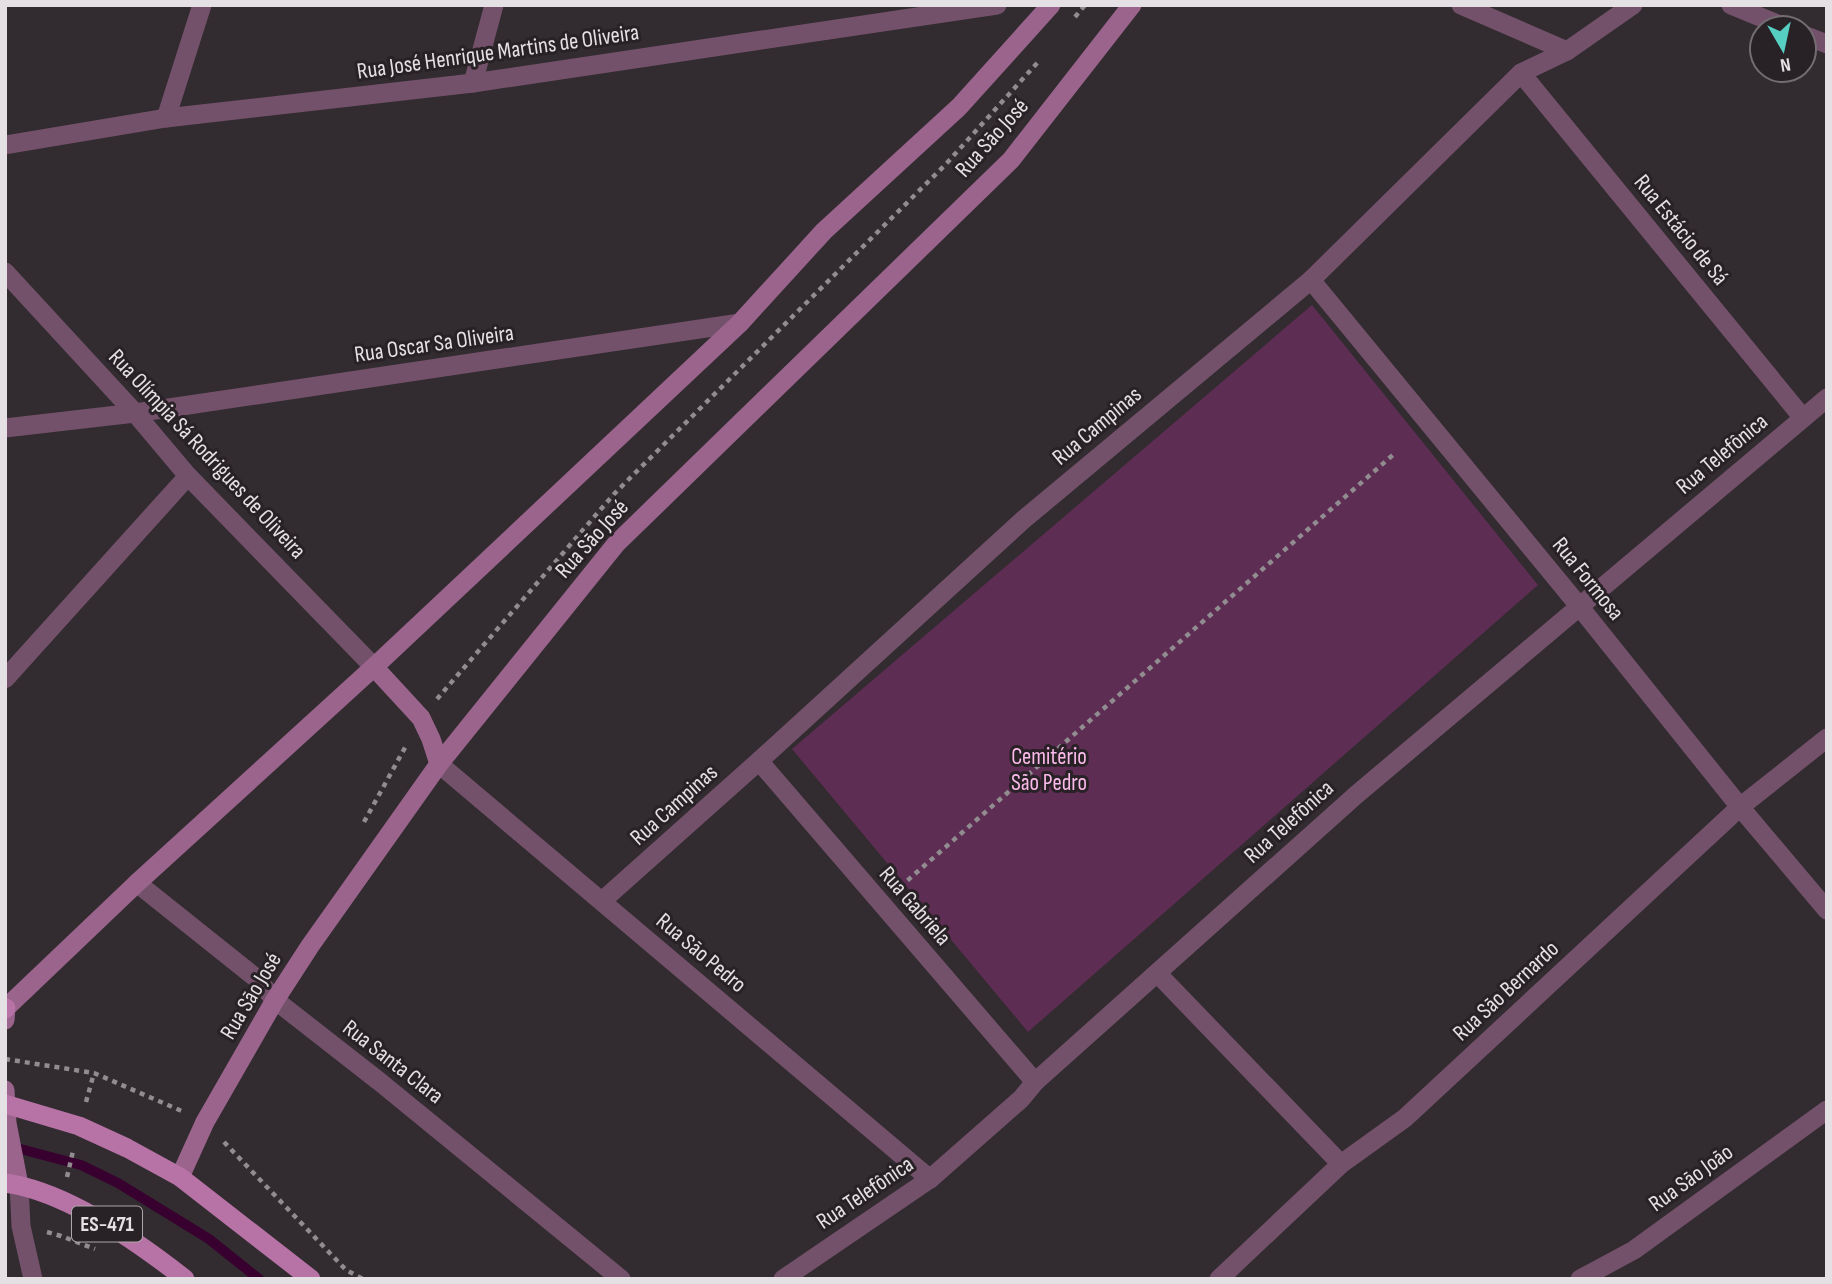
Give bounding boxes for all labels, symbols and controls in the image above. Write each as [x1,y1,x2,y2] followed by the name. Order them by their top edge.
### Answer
[1748,14,1818,84] north arrow
[355,18,641,86] street label: Rua José Henrique Martins de Oliveira
[1779,52,1792,76] text: N
[949,93,1035,183] street label: Rua São José
[1628,169,1734,291] street label: Rua Estácio de Sá
[353,319,515,369] street label: Rua Oscar Sa Oliveira
[102,343,312,565] street label: Rua Olímpia Sá Rodrigues de Oliveira
[1047,381,1147,471] street label: Rua Campinas
[1671,408,1773,500] street label: Rua Telefônica
[549,494,635,584] street label: Rua São José
[1546,532,1630,626] street label: Rua Formosa
[1011,743,1087,797] park label: Cemitério São Pedro
[625,758,723,852] street label: Rua Campinas
[1238,774,1340,870] street label: Rua Telefônica
[873,861,957,951] street label: Rua Gabriela
[650,907,752,999] street label: Rua São Pedro
[1447,935,1565,1047] street label: Rua São Bernardo
[214,947,288,1045] street label: Rua São José
[337,1014,449,1110] street label: Rua Santa Clara
[1643,1138,1739,1218] street label: Rua São João
[811,1150,919,1236] street label: Rua Telefônica
[72,1206,142,1242] road number: ES-471

